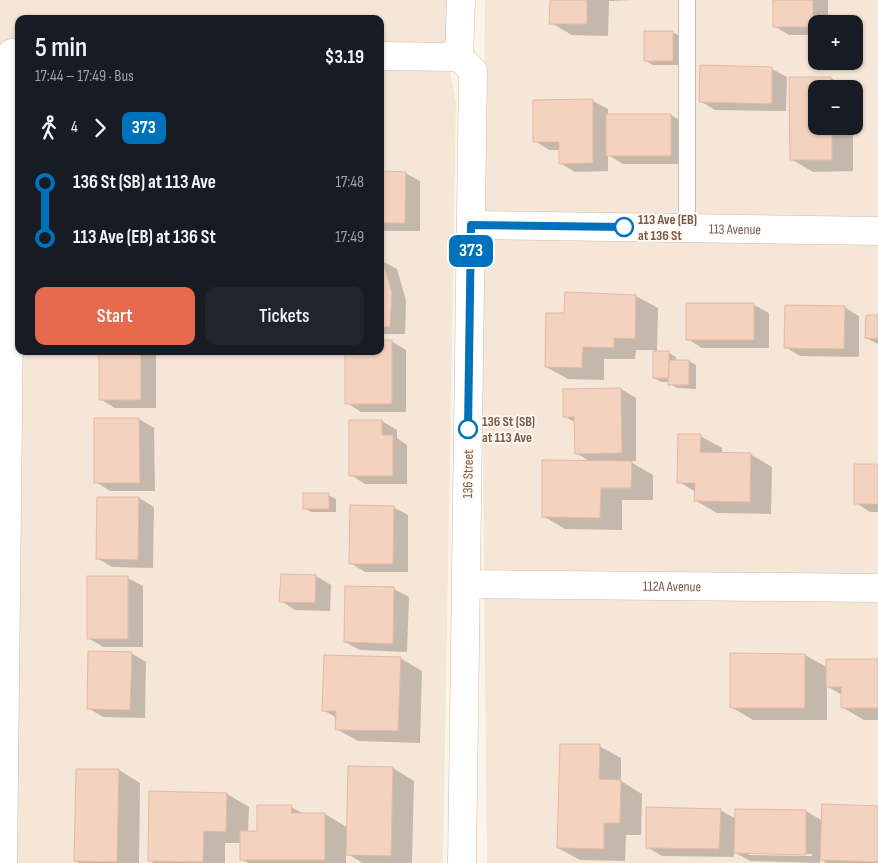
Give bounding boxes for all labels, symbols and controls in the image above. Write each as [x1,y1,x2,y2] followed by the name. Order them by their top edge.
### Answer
[808,15,863,135] map controls
[808,15,863,70] button: +
[35,31,87,64] text: 5 min
[325,46,364,69] text: $3.19
[35,67,134,86] text: 17:44 – 17:49 · Bus
[808,80,863,135] button: −
[35,114,63,142] icon: walk
[86,114,114,142] icon: forward
[132,117,156,138] text: 373
[71,118,78,137] text: 4
[73,171,216,194] text: 136 St (SB) at 113 Ave
[335,173,364,192] text: 17:48
[638,211,697,244] place label: 113 Ave (EB) at 136 St
[614,217,634,237] marker: 113 Ave (EB) at 136 St
[709,220,761,238] street label: 113 Avenue
[73,226,216,249] text: 113 Ave (EB) at 136 St
[335,228,364,247] text: 17:49
[442,235,500,267] line badge: 373
[459,240,483,261] text: 373
[35,287,195,345] button: Start
[205,287,364,345] button: Tickets
[482,413,535,446] place label: 136 St (SB) at 113 Ave
[458,419,478,439] marker: 136 St (SB) at 113 Ave
[459,450,477,498] street label: 136 Street
[643,577,701,595] street label: 112A Avenue

